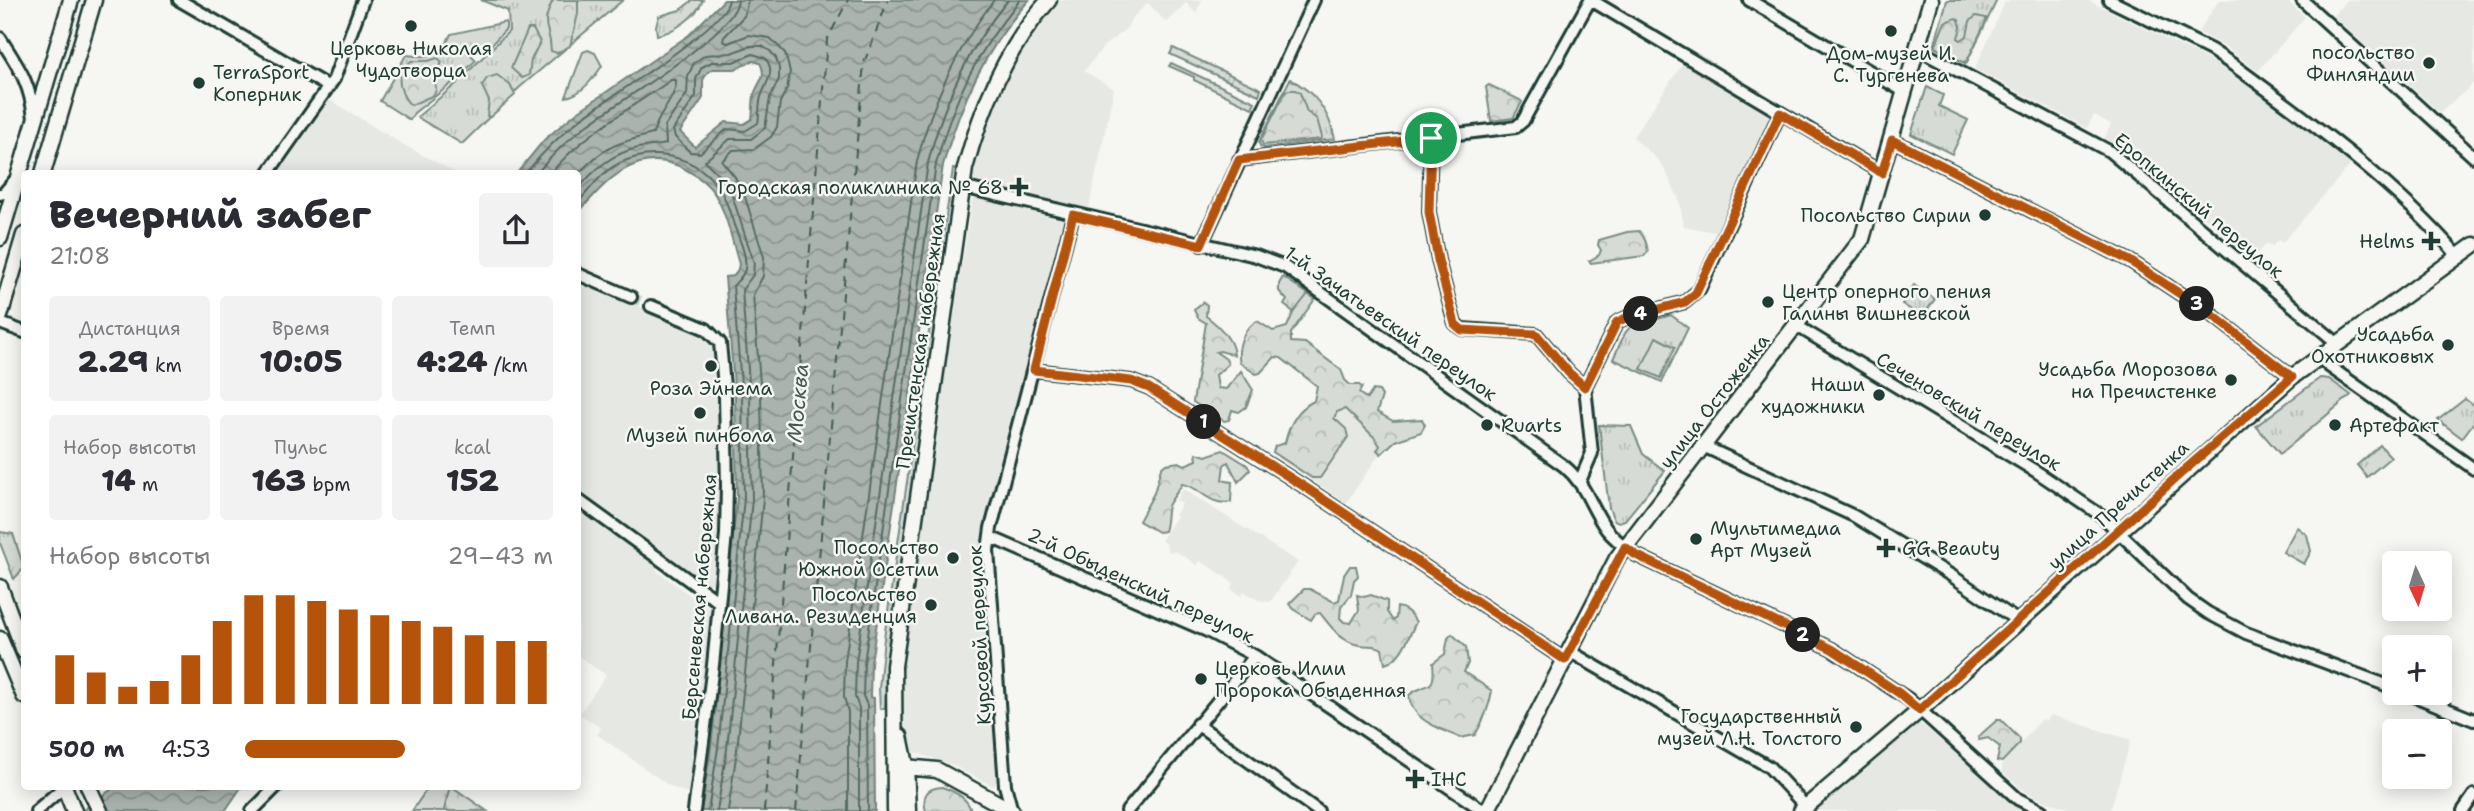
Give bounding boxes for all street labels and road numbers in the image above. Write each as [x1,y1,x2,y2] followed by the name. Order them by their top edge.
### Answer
[2109,127,2289,284] street label: Еропкинский переулок
[890,212,951,471] street label: Пречистенская набережная
[1280,240,1502,406] street label: 1-й Зачатьевский переулок
[1654,329,1775,474] street label: улица Остоженка
[1872,346,2066,477] street label: Сеченовский переулок
[2043,435,2194,575] street label: улица Пречистенка
[676,473,723,721] street label: Берсеневская набережная
[1023,522,1258,649] street label: 2-й Обыденский переулок
[962,545,997,725] street label: Курсовой переулок

